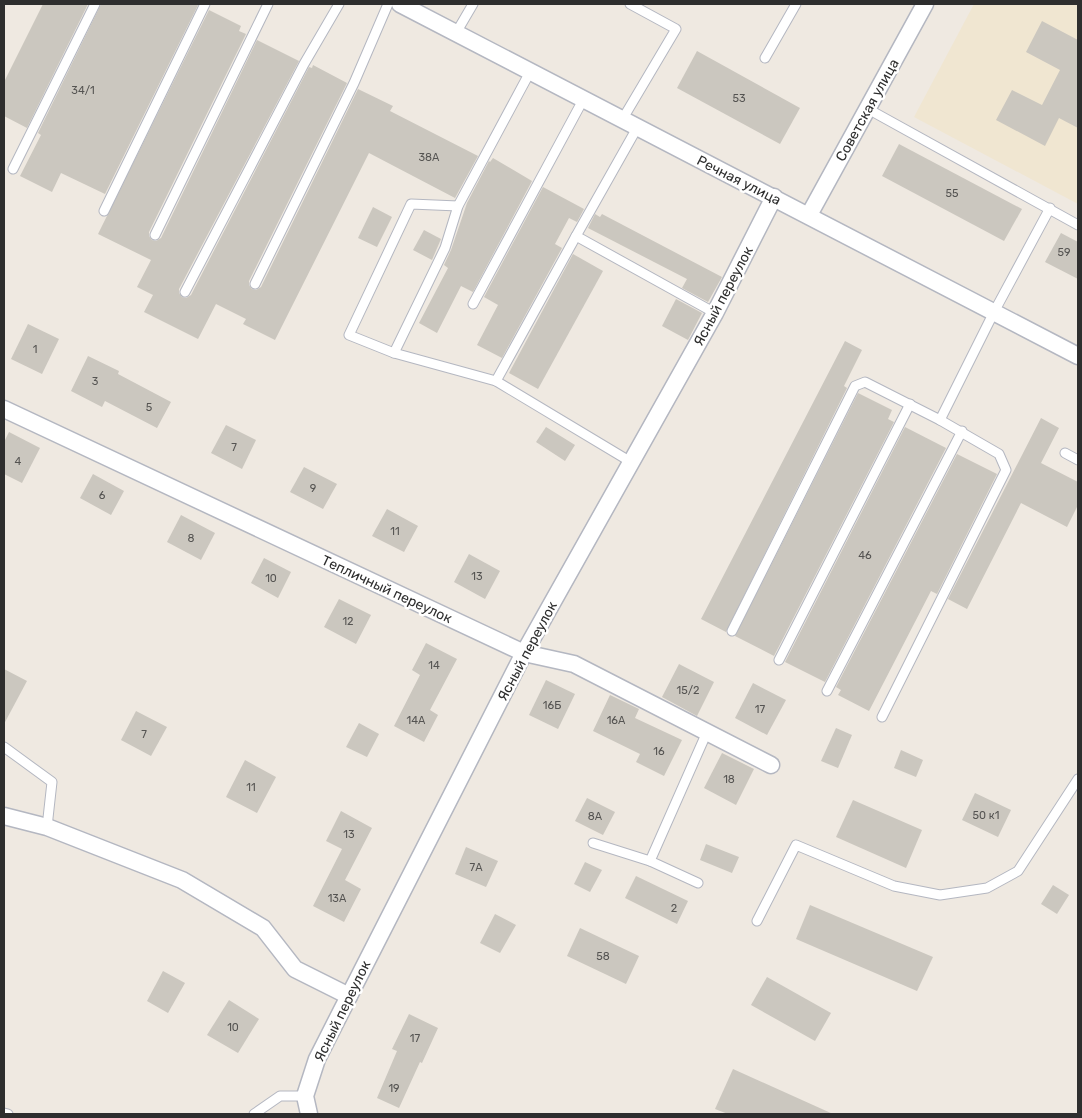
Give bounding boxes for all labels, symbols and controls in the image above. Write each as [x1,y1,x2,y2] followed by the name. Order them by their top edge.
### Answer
[832,56,903,164] street label: Советская улица
[71,84,95,97] house number: 34/1
[732,92,746,105] house number: 53
[419,151,440,164] house number: 38А
[694,152,784,209] street label: Речная улица
[945,187,959,200] house number: 55
[690,243,757,349] street label: Ясный переулок
[1057,246,1071,259] house number: 59
[33,343,37,356] house number: 1
[92,375,99,388] house number: 3
[146,401,153,414] house number: 5
[231,441,237,454] house number: 7
[15,455,22,468] house number: 4
[310,482,316,495] house number: 9
[99,489,106,502] house number: 6
[390,525,400,538] house number: 11
[188,532,195,545] house number: 8
[858,549,872,562] house number: 46
[319,552,455,627] street label: Тепличный переулок
[471,570,483,583] house number: 13
[265,572,277,585] house number: 10
[494,598,561,704] street label: Ясный переулок
[342,615,354,628] house number: 12
[428,659,440,672] house number: 14
[677,684,699,697] house number: 15/2
[543,699,561,712] house number: 16Б
[755,703,766,716] house number: 17
[407,714,426,727] house number: 14А
[607,714,626,727] house number: 16А
[141,728,147,741] house number: 7
[653,745,665,758] house number: 16
[723,773,735,786] house number: 18
[246,781,256,794] house number: 11
[973,809,999,822] house number: 50 к1
[588,810,603,823] house number: 8А
[343,828,355,841] house number: 13
[469,861,483,874] house number: 7А
[328,892,347,905] house number: 13А
[671,902,677,915] house number: 2
[596,950,610,963] house number: 58
[311,957,374,1065] street label: Ясный переулок
[227,1021,239,1034] house number: 10
[410,1032,421,1045] house number: 17
[388,1082,400,1095] house number: 19

